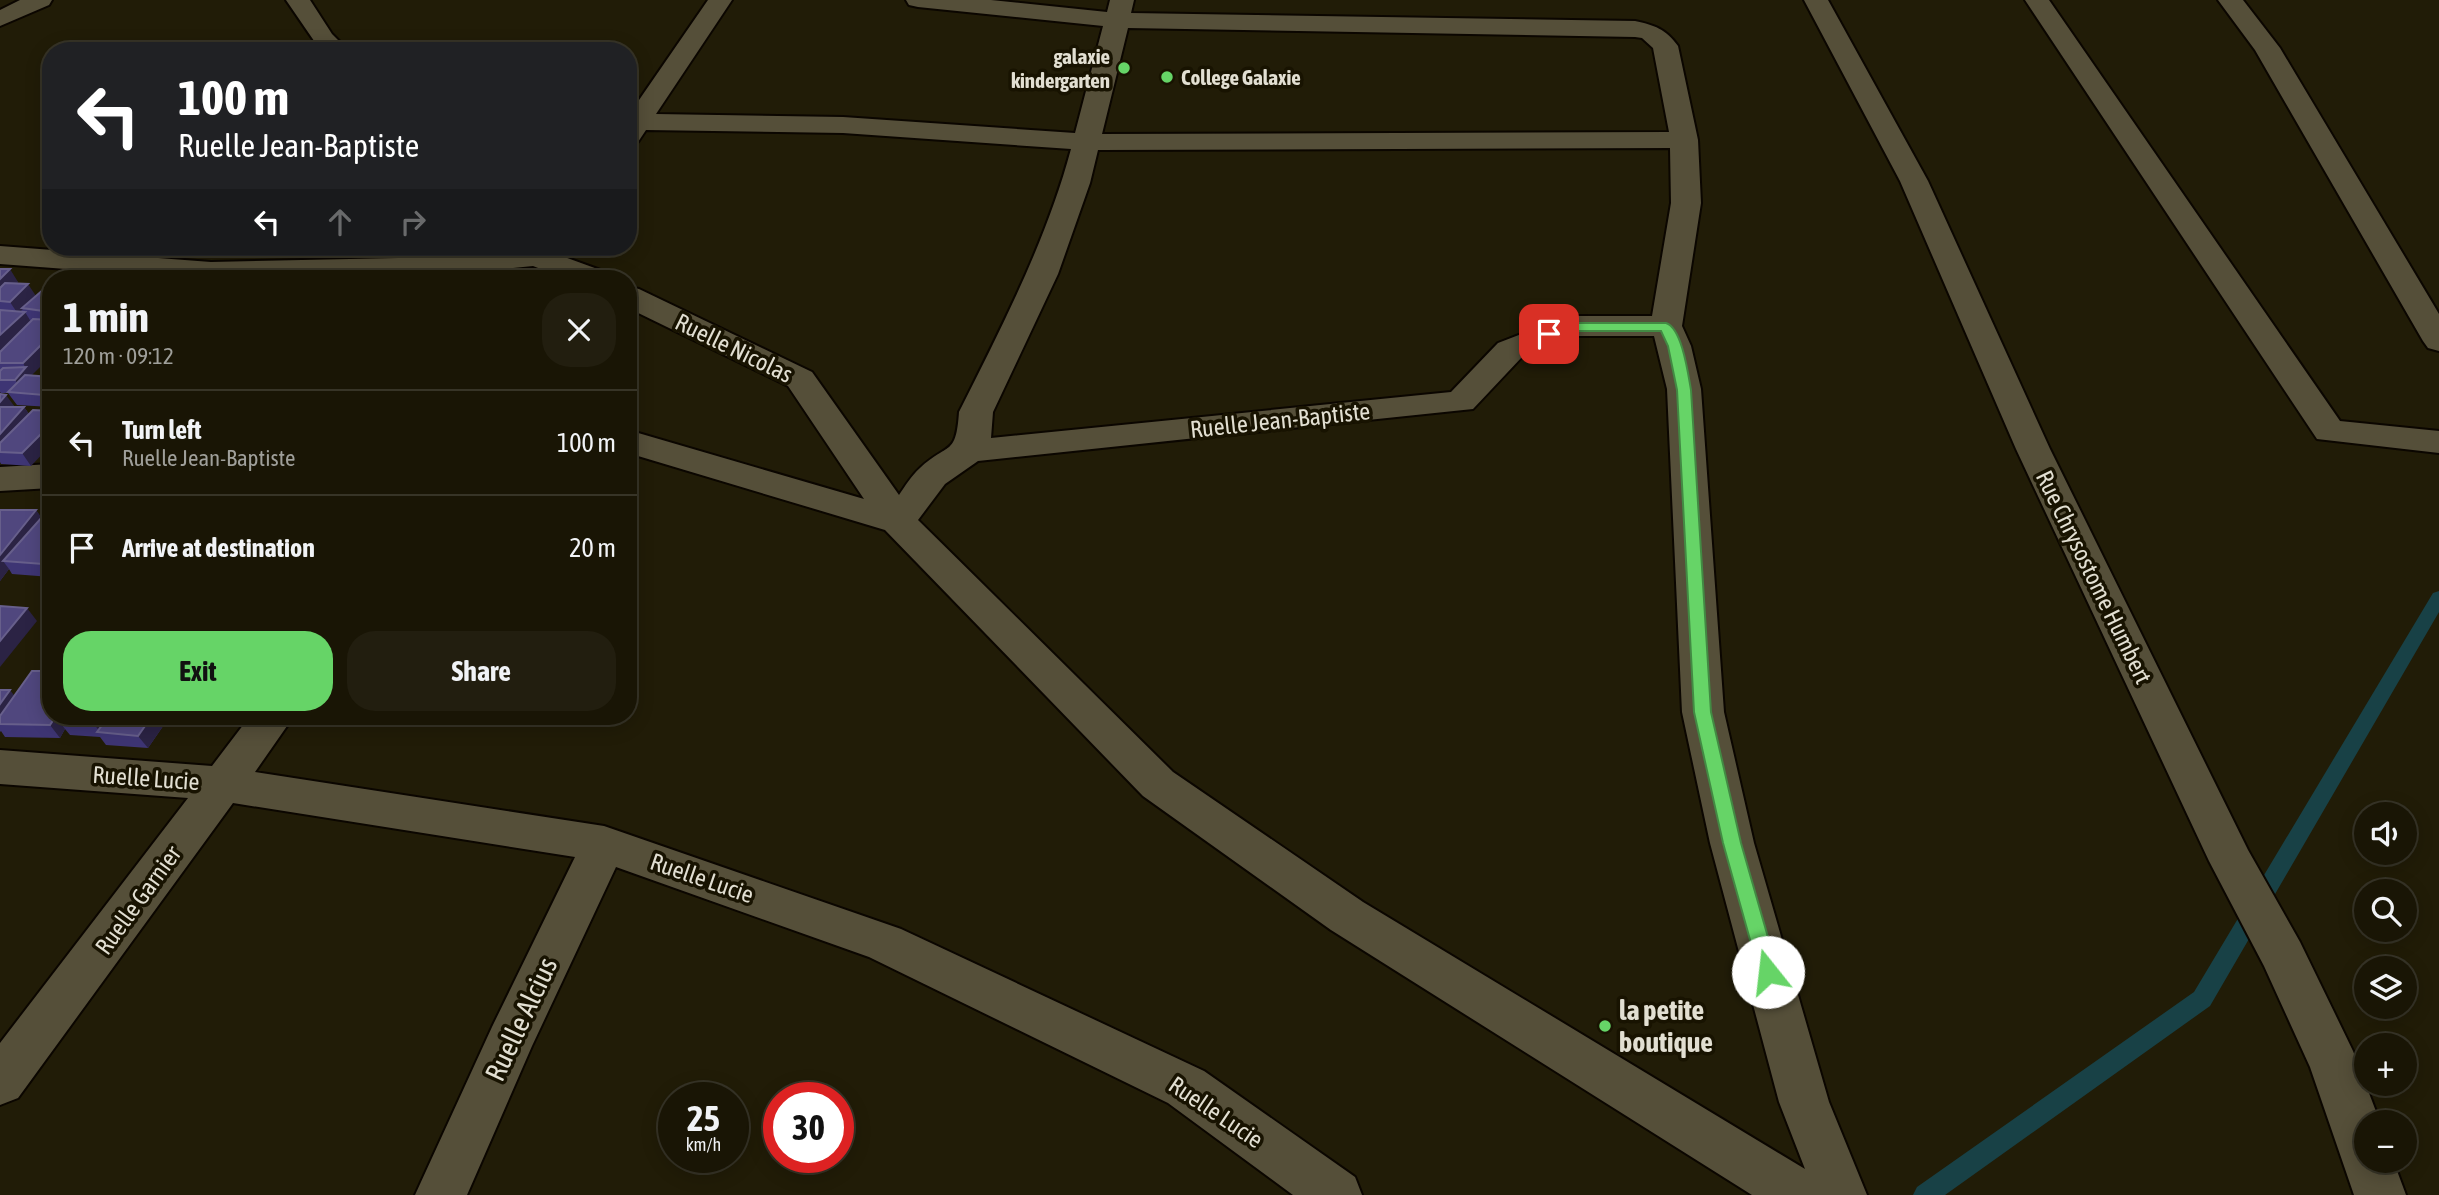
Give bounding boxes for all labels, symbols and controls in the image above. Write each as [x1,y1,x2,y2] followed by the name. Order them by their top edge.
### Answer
[1011,44,1110,92] place label: galaxie kindergarten
[1116,60,1132,76] marker: galaxie kindergarten
[1181,65,1301,89] place label: College Galaxie
[178,69,289,125] text: 100 m
[1159,69,1175,85] marker: College Galaxie
[63,70,154,161] icon: left
[178,127,419,164] text: Ruelle Jean-Baptiste
[248,203,286,241] icon: left
[321,203,359,241] icon: ahead
[394,203,432,241] icon: right
[63,293,149,341] text: 1 min
[542,293,616,367] button: close
[1519,304,1579,364] pin
[671,308,797,388] street label: Ruelle Nicolas
[1530,315,1568,353] icon: arrive
[63,343,174,369] text: 120 m · 09:12
[1189,397,1371,443] street label: Ruelle Jean-Baptiste
[122,415,202,445] text: Turn left
[63,424,101,462] icon: left
[557,428,616,458] text: 100 m
[122,445,295,471] text: Ruelle Jean-Baptiste
[2031,466,2157,688] street label: Rue Chrysostome Humbert
[63,529,101,567] icon: arrive
[122,533,315,563] text: Arrive at destination
[569,533,616,563] text: 20 m
[63,631,333,711] button: Exit
[347,631,616,711] button: Share
[92,761,200,795] street label: Ruelle Lucie
[2354,802,2417,1173] map controls
[2354,802,2417,865] button: sound
[90,840,187,959] street label: Ruelle Garnier
[647,848,757,908] street label: Ruelle Lucie
[2354,879,2417,942] button: search
[1731,935,1805,1009] position arrow
[479,952,563,1086] street label: Ruelle Alcius
[2354,956,2417,1019] button: layers
[1619,994,1713,1058] place label: la petite boutique
[1597,1018,1613,1034] marker: la petite boutique
[2354,1033,2417,1096] button: +
[1164,1071,1268,1153] street label: Ruelle Lucie
[763,1082,854,1173] speed limit sign: 30
[687,1098,720,1138] text: 25
[2354,1110,2417,1173] button: −
[686,1134,721,1155] text: km/h

